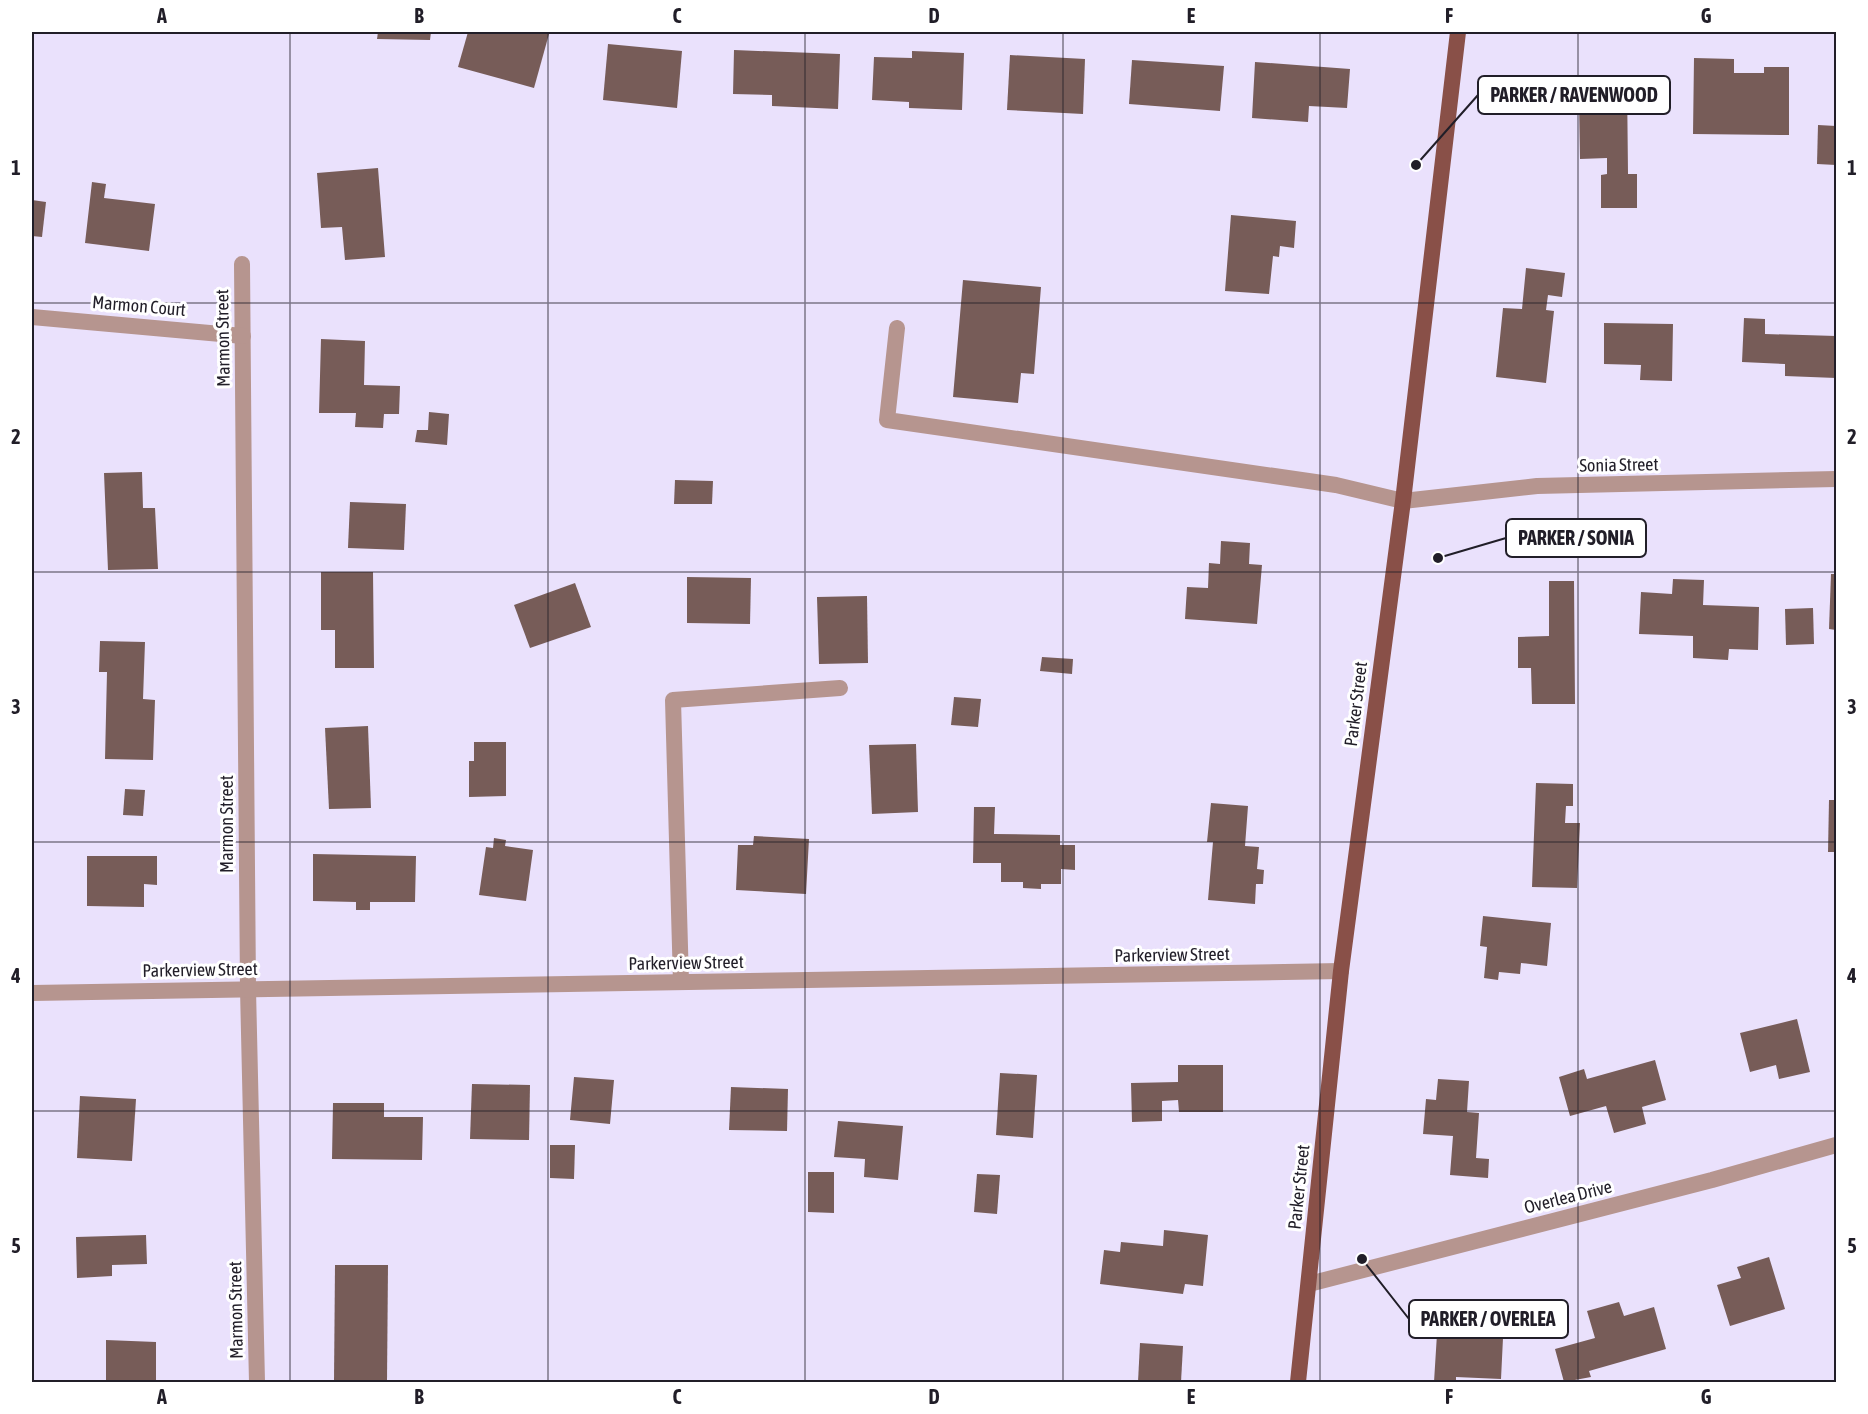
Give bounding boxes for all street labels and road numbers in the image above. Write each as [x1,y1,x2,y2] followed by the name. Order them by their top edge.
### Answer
[211,289,234,387] street label: Marmon Street
[91,291,187,320] street label: Marmon Court
[1579,453,1659,476] street label: Sonia Street
[1340,660,1371,747] street label: Parker Street
[216,775,237,873] street label: Marmon Street
[1114,943,1230,966] street label: Parkerview Street
[628,951,744,974] street label: Parkerview Street
[142,958,258,981] street label: Parkerview Street
[1284,1144,1313,1230] street label: Parker Street
[1522,1175,1614,1218] street label: Overlea Drive
[224,1261,247,1359] street label: Marmon Street

